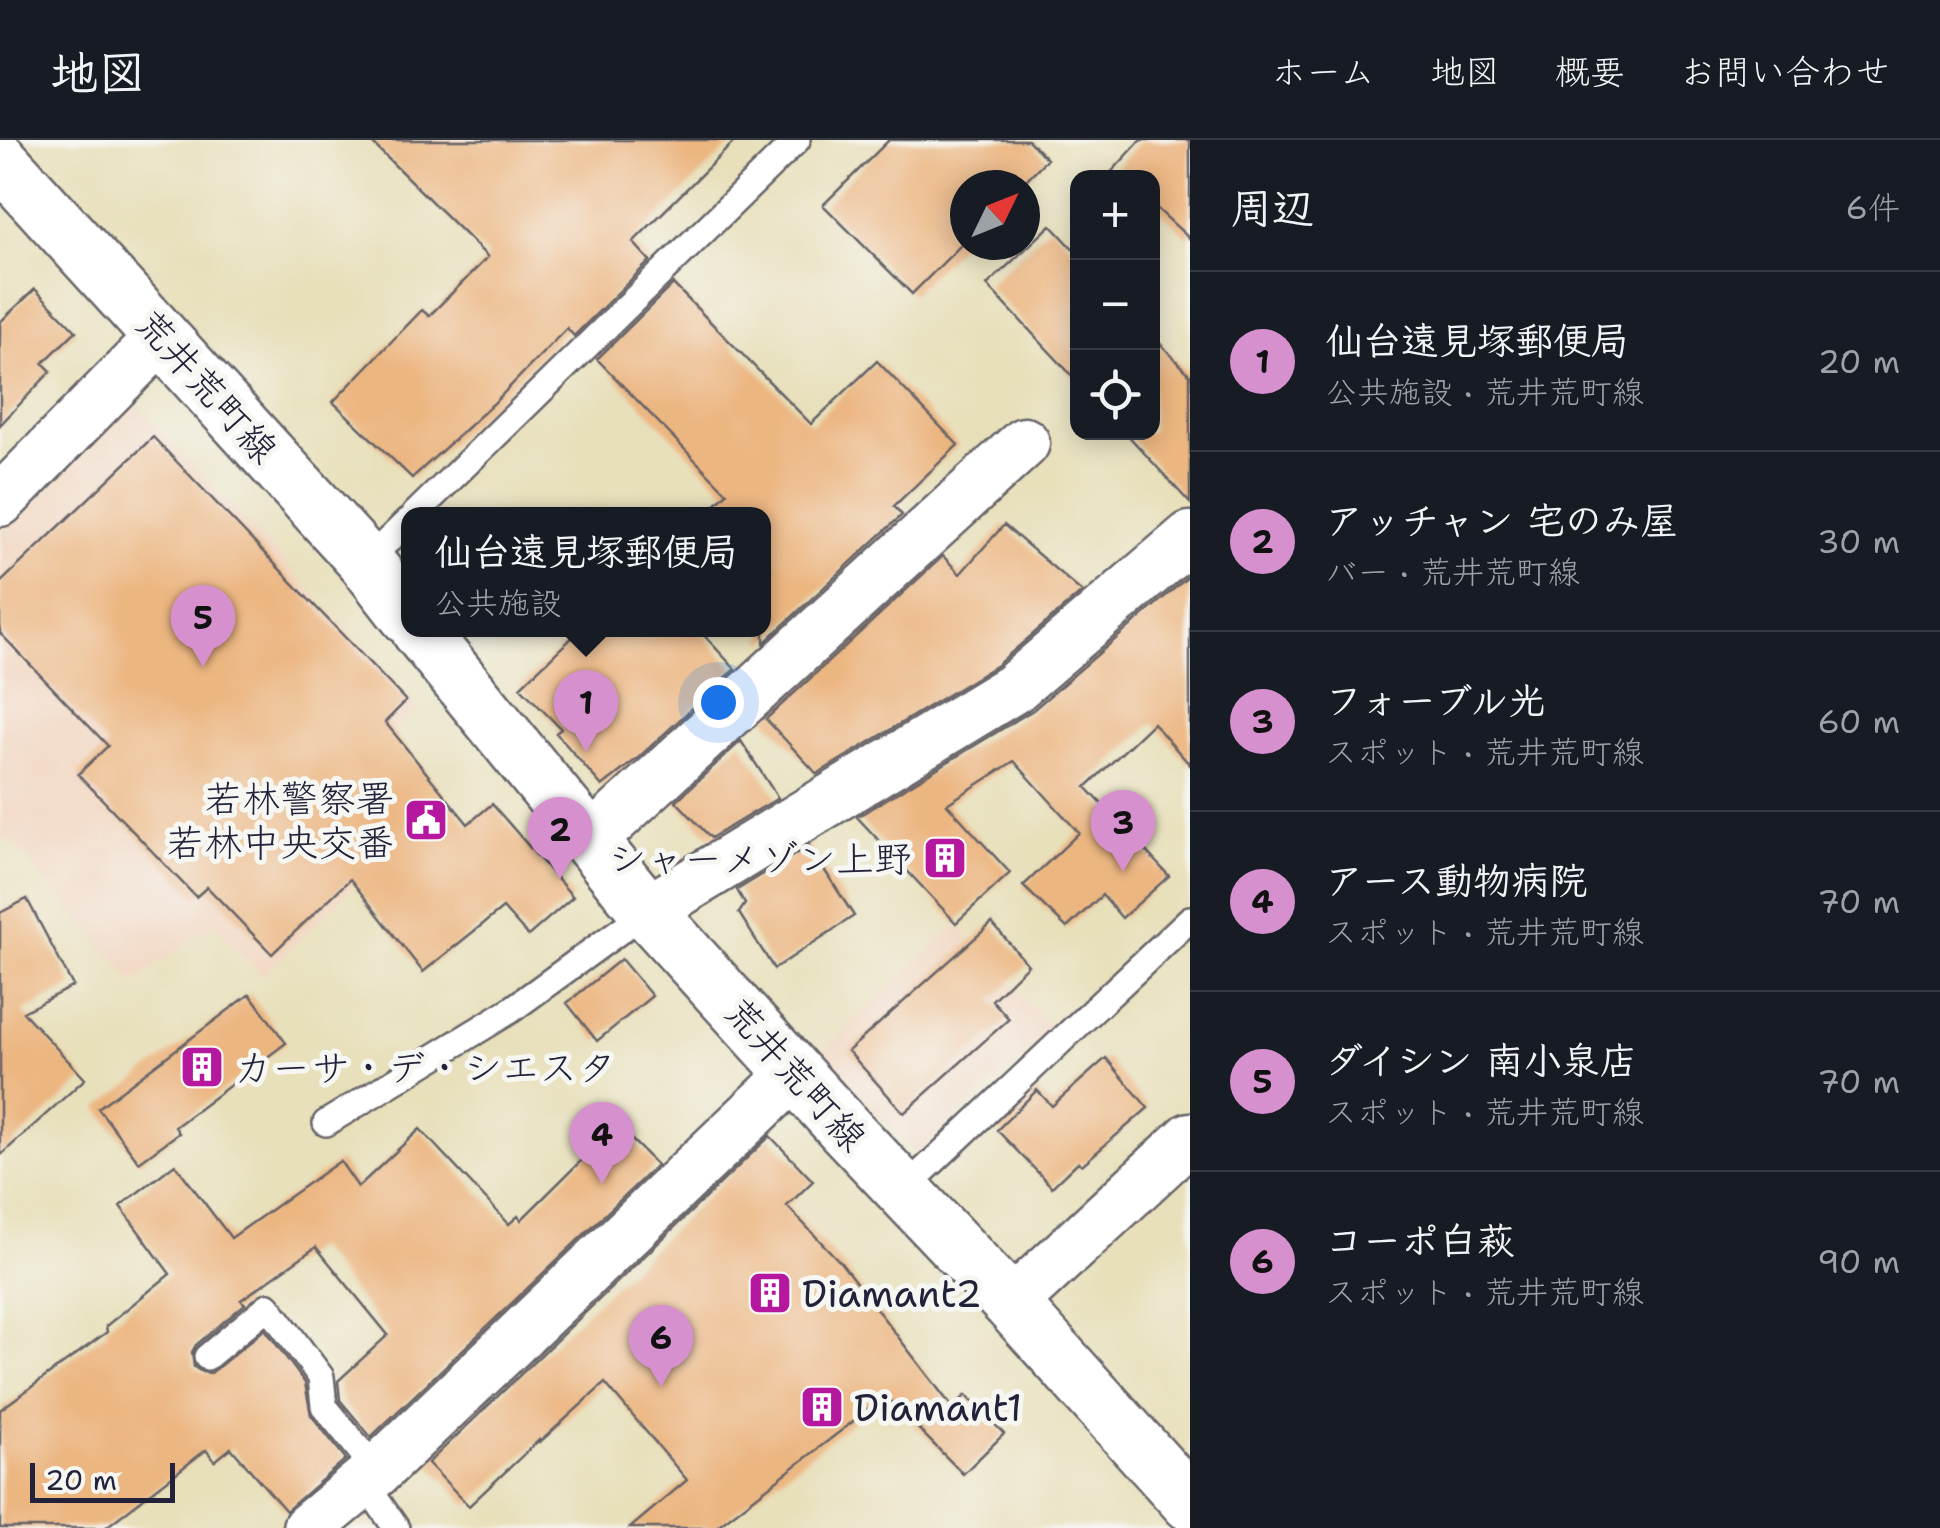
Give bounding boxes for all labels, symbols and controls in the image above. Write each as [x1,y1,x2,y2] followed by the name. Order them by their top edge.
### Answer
[50,41,146,105] text: 地図
[1271,48,1375,95] text: ホーム
[1430,48,1500,95] text: 地図
[1555,48,1625,95] text: 概要
[1680,48,1890,95] text: お問い合わせ
[950,170,1040,260] north arrow
[1070,170,1160,440] map controls
[1070,170,1160,260] button: +
[1230,180,1314,236] text: 周辺
[1846,186,1900,229] text: 6件
[1070,260,1160,350] button: −
[124,298,290,474] street label: 荒井荒町線
[1325,315,1629,366] text: 仙台遠見塚郵便局
[1255,340,1270,383] text: 1
[1818,340,1900,383] text: 20 m
[1070,350,1160,440] button: locate
[1325,370,1644,413] text: 公共施設 · 荒井荒町線
[1325,495,1679,546] text: アッチャン 宅のみ屋
[401,507,771,637] popup
[1251,520,1274,563] text: 2
[1817,520,1900,563] text: 30 m
[434,526,738,577] text: 仙台遠見塚郵便局
[1325,550,1580,593] text: バー · 荒井荒町線
[434,581,562,624] text: 公共施設
[170,584,236,667] pin: 5
[554,670,618,752] pin: 1
[1325,675,1546,726] text: フォーブル光
[693,677,744,728] your location
[1251,700,1274,743] text: 3
[1818,700,1900,743] text: 60 m
[1325,730,1644,773] text: スポット · 荒井荒町線
[166,773,394,868] place label: 若林警察署 若林中央交番
[1090,790,1156,872] pin: 3
[528,796,592,879] pin: 2
[403,797,449,843] public building icon: 若林警察署 若林中央交番
[608,833,912,884] place label: シャーメゾン上野
[922,835,968,881] building icon: シャーメゾン上野
[1325,855,1587,906] text: アース動物病院
[1251,880,1274,923] text: 4
[1817,880,1900,923] text: 70 m
[1325,910,1644,953] text: スポット · 荒井荒町線
[713,986,879,1162] street label: 荒井荒町線
[1325,1035,1638,1086] text: ダイシン 南小泉店
[234,1042,616,1093] place label: カーサ・デ・シエスタ
[179,1044,225,1090] building icon: カーサ・デ・シエスタ
[1252,1060,1273,1103] text: 5
[1817,1060,1900,1103] text: 70 m
[1325,1090,1644,1133] text: スポット · 荒井荒町線
[570,1102,634,1184] pin: 4
[1325,1215,1515,1266] text: コーポ白萩
[1251,1240,1274,1283] text: 6
[1817,1240,1900,1283] text: 90 m
[802,1268,982,1319] place label: Diamant2
[747,1270,793,1316] building icon: Diamant2
[1325,1270,1644,1313] text: スポット · 荒井荒町線
[628,1304,694,1387] pin: 6
[854,1382,1022,1433] place label: Diamant1
[799,1384,845,1430] building icon: Diamant1
[30,1458,175,1502] scale bar
[45,1461,117,1499] text: 20 m

